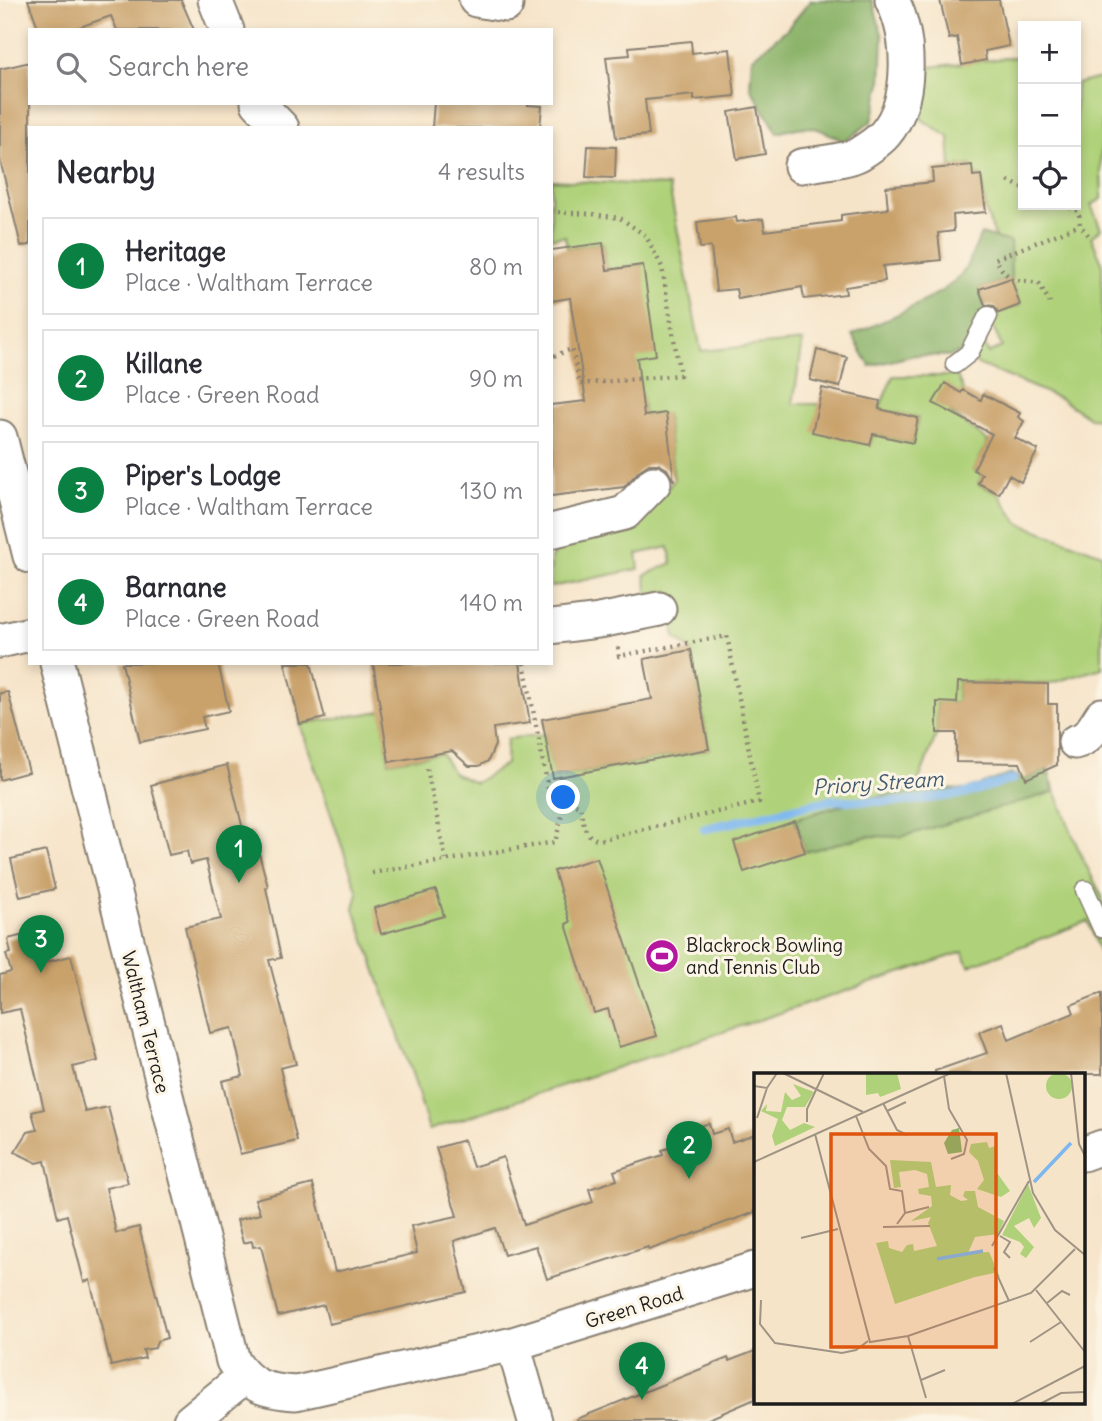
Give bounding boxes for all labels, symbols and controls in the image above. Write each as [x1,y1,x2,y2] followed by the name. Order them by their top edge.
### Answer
[1018,21,1081,210] map controls
[1018,21,1081,84] button: +
[28,28,553,105] search box
[52,48,90,86] icon: search
[108,50,249,83] text: Search here
[1018,84,1081,147] button: −
[1018,147,1081,210] button: locate
[56,153,156,191] text: Nearby
[438,157,525,186] text: 4 results
[125,235,226,268] text: Heritage
[76,252,86,281] text: 1
[469,252,523,281] text: 80 m
[125,268,373,297] text: Place · Waltham Terrace
[125,347,202,380] text: Killane
[75,364,87,393] text: 2
[469,364,523,393] text: 90 m
[125,380,320,409] text: Place · Green Road
[125,459,281,492] text: Piper's Lodge
[74,476,88,505] text: 3
[460,476,523,505] text: 130 m
[125,492,373,521] text: Place · Waltham Terrace
[125,571,226,604] text: Barnane
[74,588,88,617] text: 4
[460,588,523,617] text: 140 m
[125,604,320,633] text: Place · Green Road
[812,765,945,801] water label: Priory Stream
[546,780,580,814] your location
[216,825,262,883] pin: 1
[18,915,64,973] pin: 3
[686,933,843,979] place label: Blackrock Bowling and Tennis Club
[643,937,681,975] sports icon: Blackrock Bowling and Tennis Club
[117,948,175,1096] street label: Waltham Terrace
[754,1073,1084,1404] inset map
[666,1121,712,1179] pin: 2
[582,1281,686,1333] street label: Green Road
[619,1342,665,1400] pin: 4

